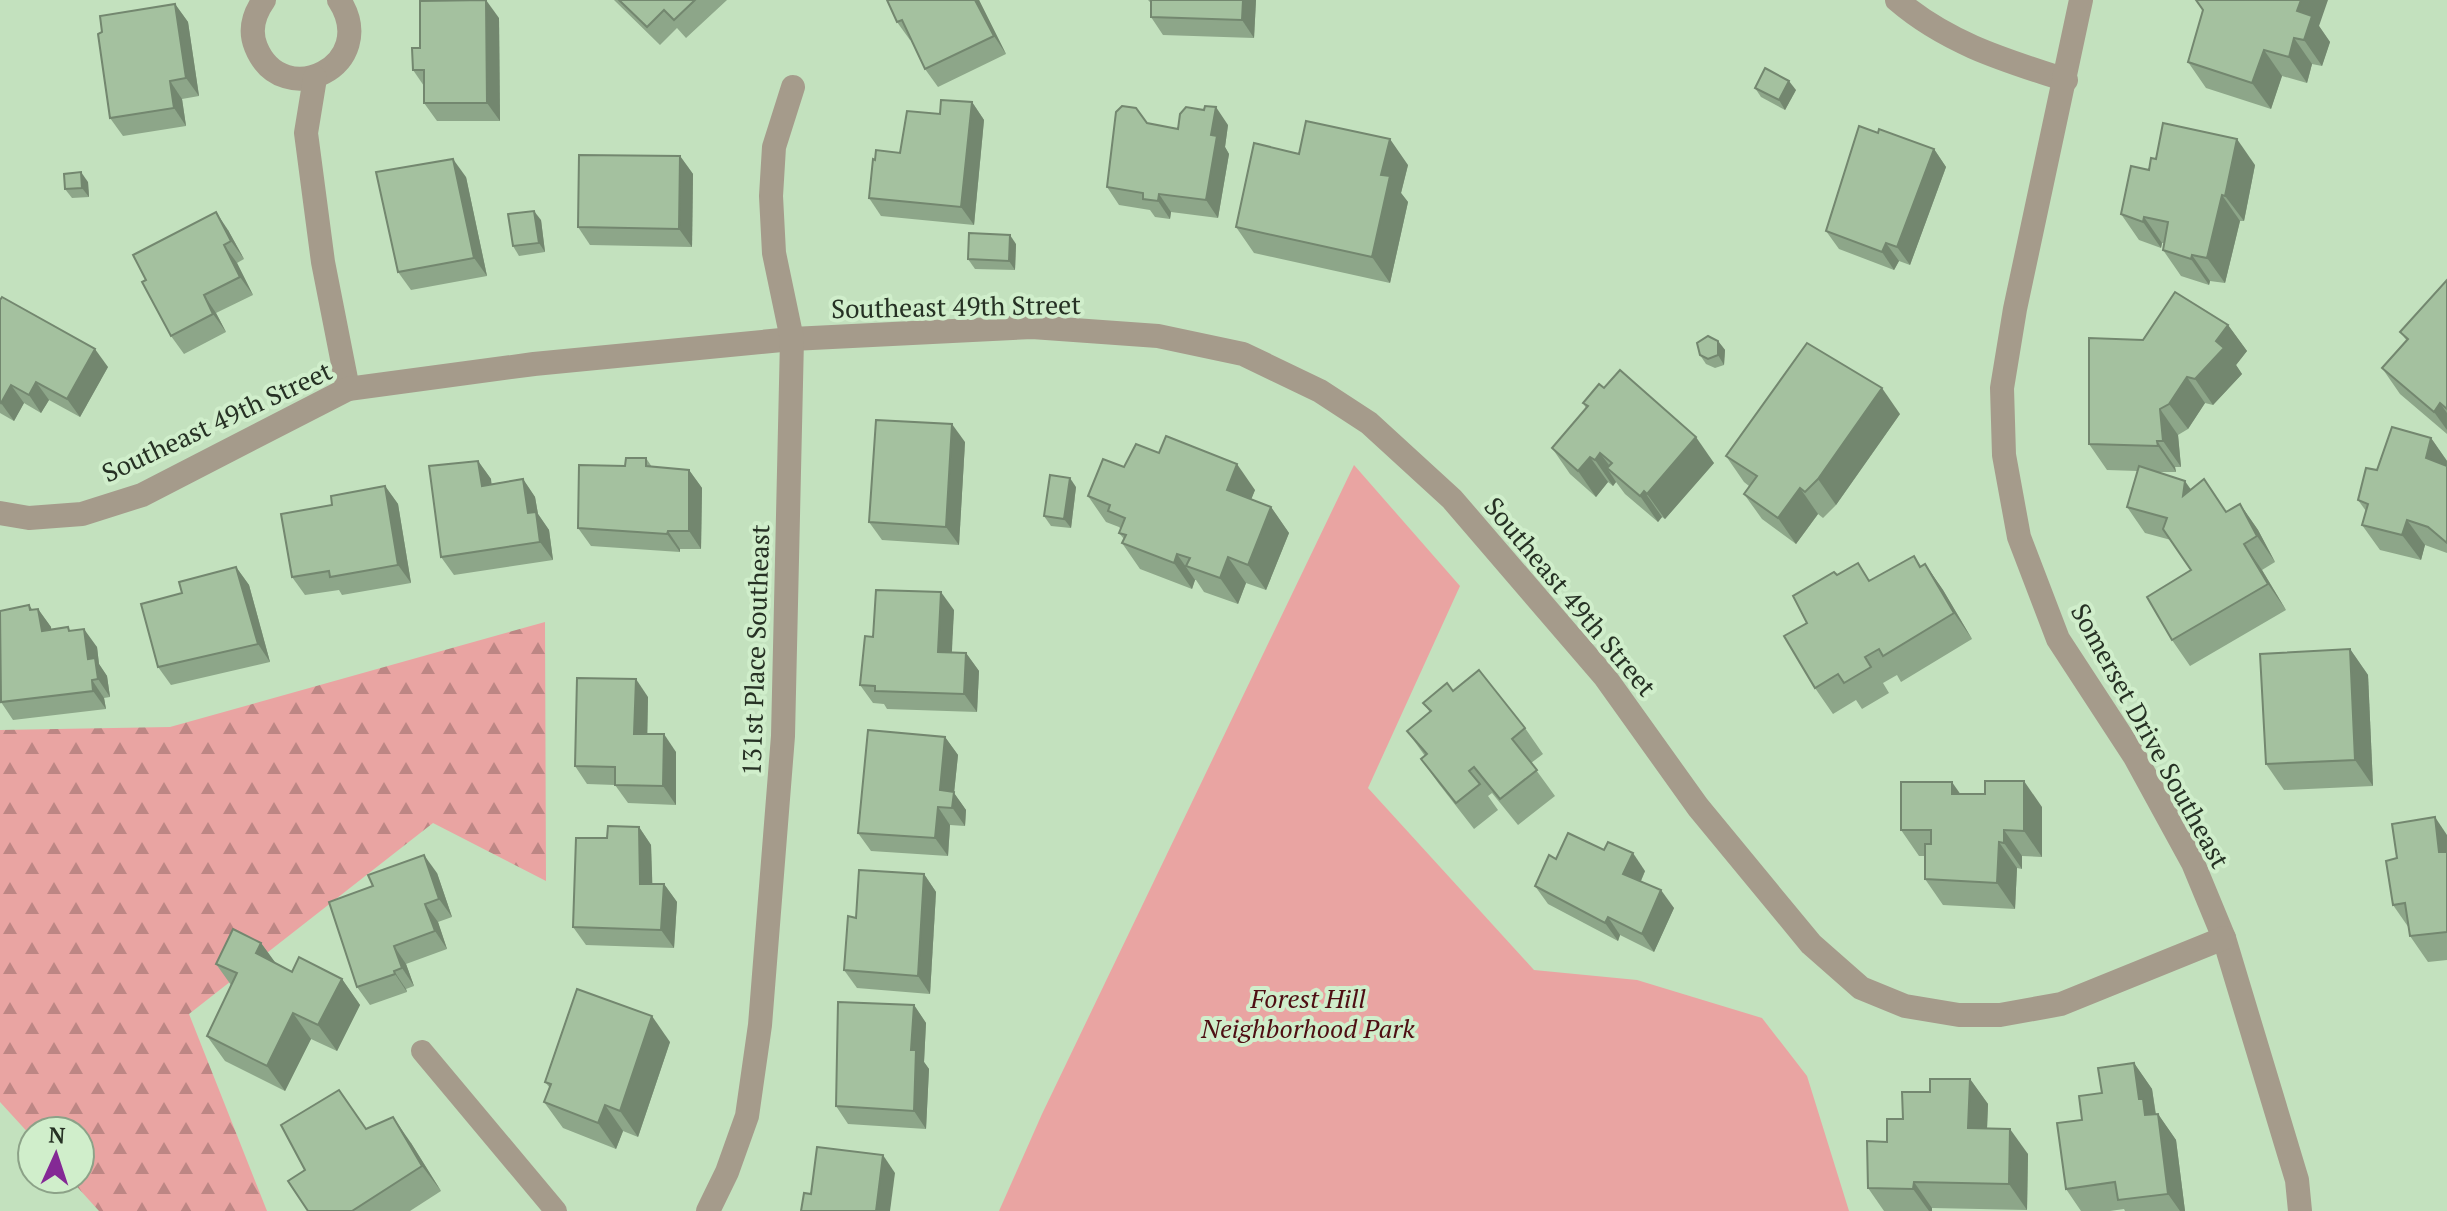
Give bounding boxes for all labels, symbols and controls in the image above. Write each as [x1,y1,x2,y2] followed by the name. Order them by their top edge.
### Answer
[831,287,1082,325] street label: Southeast 49th Street
[96,353,337,489] street label: Southeast 49th Street
[1477,490,1664,703] street label: Southeast 49th Street
[734,523,776,776] street label: 131st Place Southeast
[2064,597,2238,874] street label: Somerset Drive Southeast
[1200,981,1415,1045] park label: Forest Hill Neighborhood Park
[16,1115,96,1195] north arrow
[48,1120,66,1149] text: N

